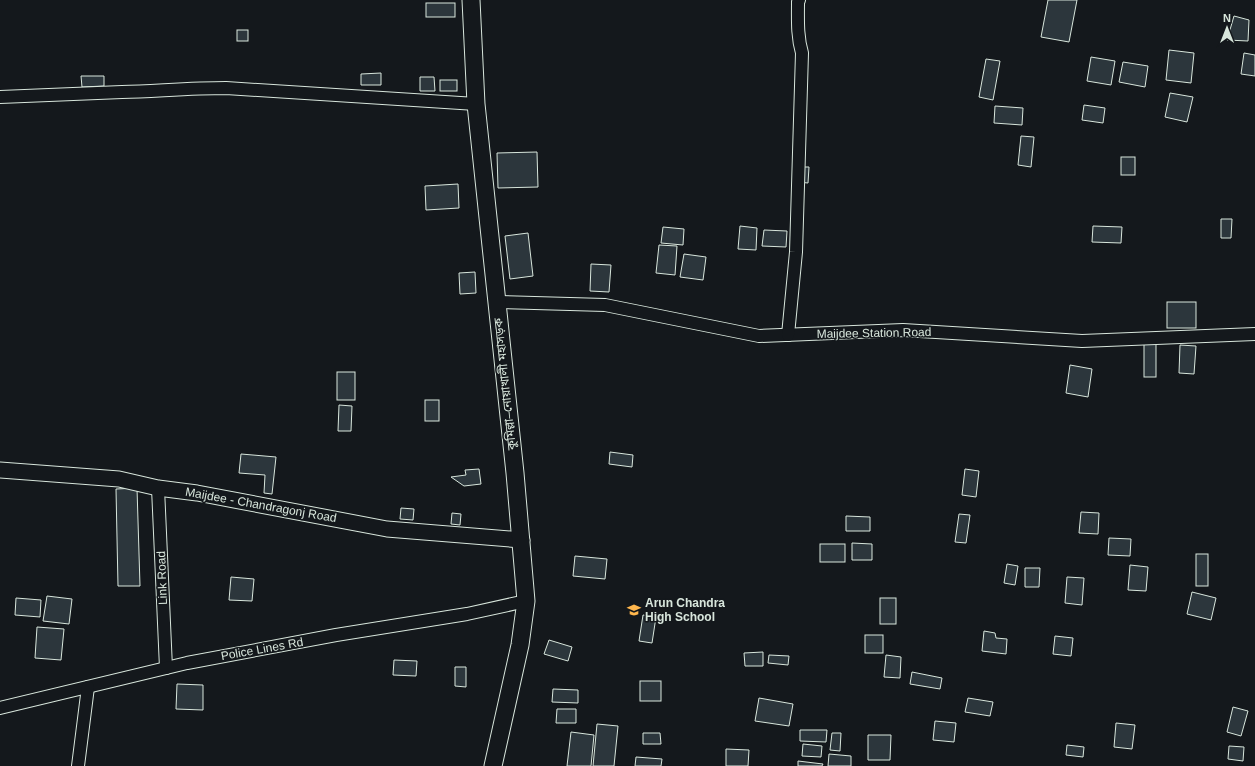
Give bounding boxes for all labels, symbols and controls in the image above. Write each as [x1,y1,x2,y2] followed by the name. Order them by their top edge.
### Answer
[1207,8,1247,48] north arrow
[1223,12,1231,24] text: N
[490,317,520,452] street label: কুমিল্লা–নোয়াখালী মহাসড়ক
[817,325,931,341] street label: Maijdee Station Road
[184,485,338,525] street label: Maijdee - Chandragonj Road
[154,551,170,605] street label: Link Road
[645,596,725,624] place label: Arun Chandra High School
[626,602,642,618] school or university icon: Arun Chandra High School
[220,635,304,663] street label: Police Lines Rd

